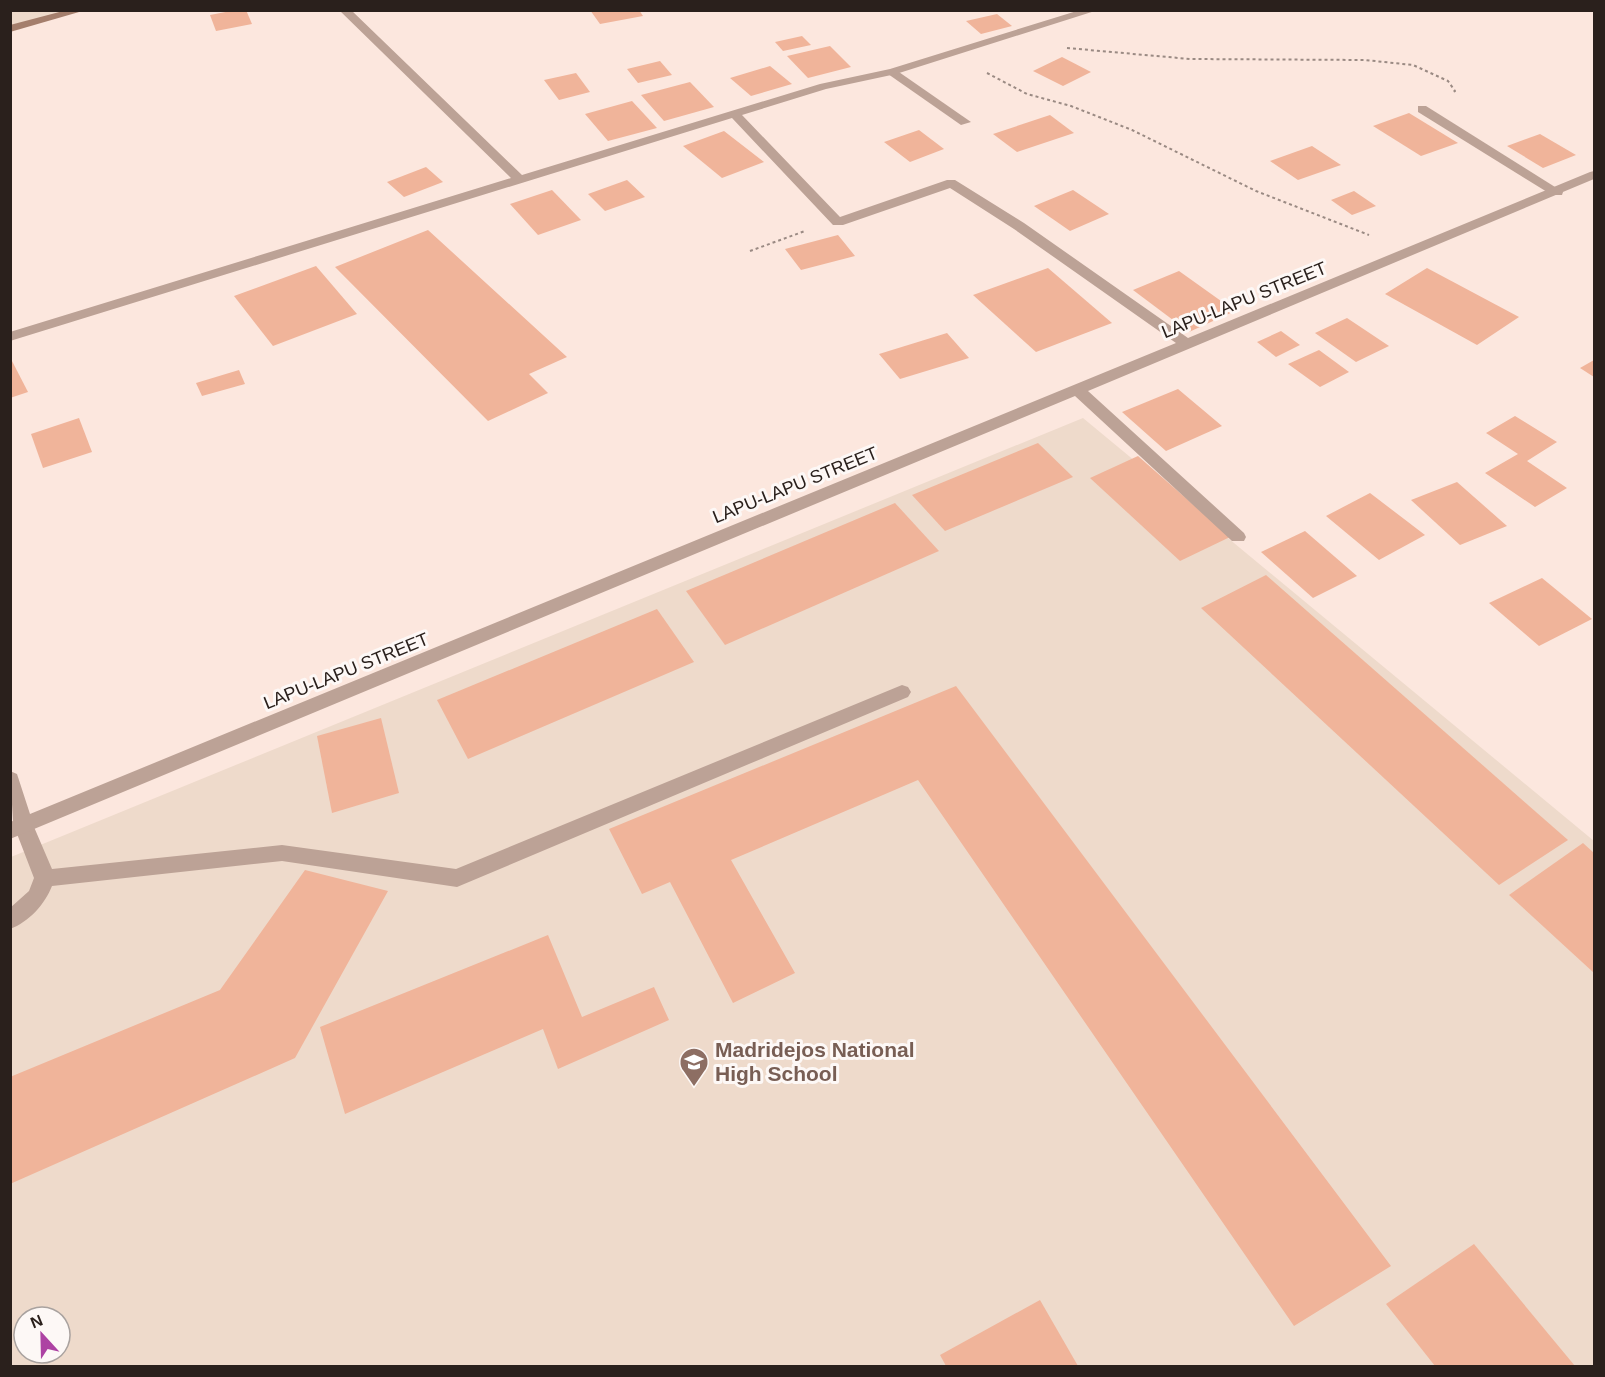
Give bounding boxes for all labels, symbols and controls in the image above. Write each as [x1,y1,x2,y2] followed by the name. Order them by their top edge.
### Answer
[1159,258,1329,342] street label: LAPU-LAPU STREET
[710,443,880,527] street label: LAPU-LAPU STREET
[261,629,431,713] street label: LAPU-LAPU STREET
[715,1038,915,1085] place label: Madridejos National High School
[678,1046,710,1088] school or university icon: Madridejos National High School
[12,1305,72,1365] north arrow
[28,1312,45,1332] text: N

